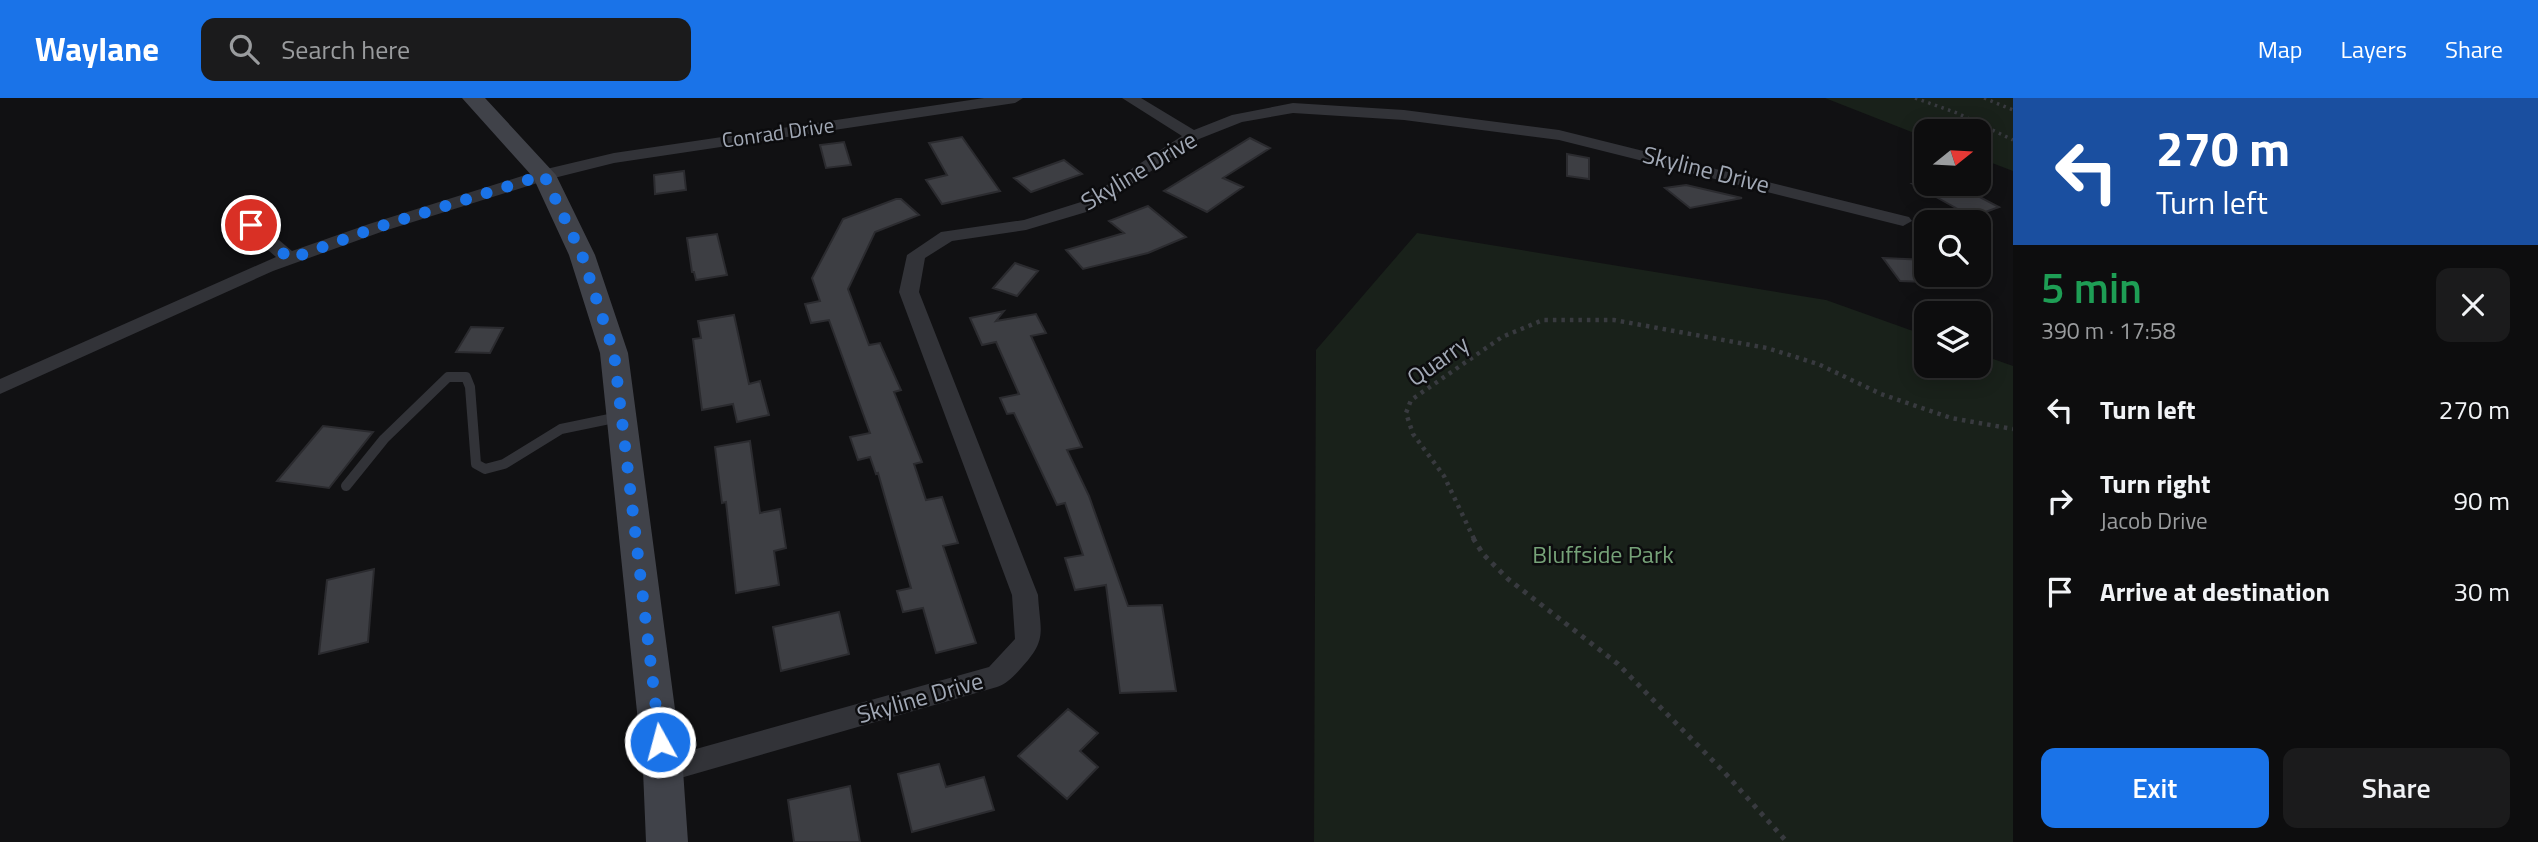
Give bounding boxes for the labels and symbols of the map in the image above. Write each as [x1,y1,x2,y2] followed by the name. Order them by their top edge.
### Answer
[720,108,836,156] street label: Conrad Drive
[1914,119,1992,196] north arrow
[1074,121,1203,219] street label: Skyline Drive
[1639,136,1774,202] street label: Skyline Drive
[221,195,281,255] pin
[1399,325,1476,395] street label: Quarry
[1532,536,1674,572] park label: Bluffside Park
[852,662,987,732] street label: Skyline Drive
[623,705,697,779] position arrow

